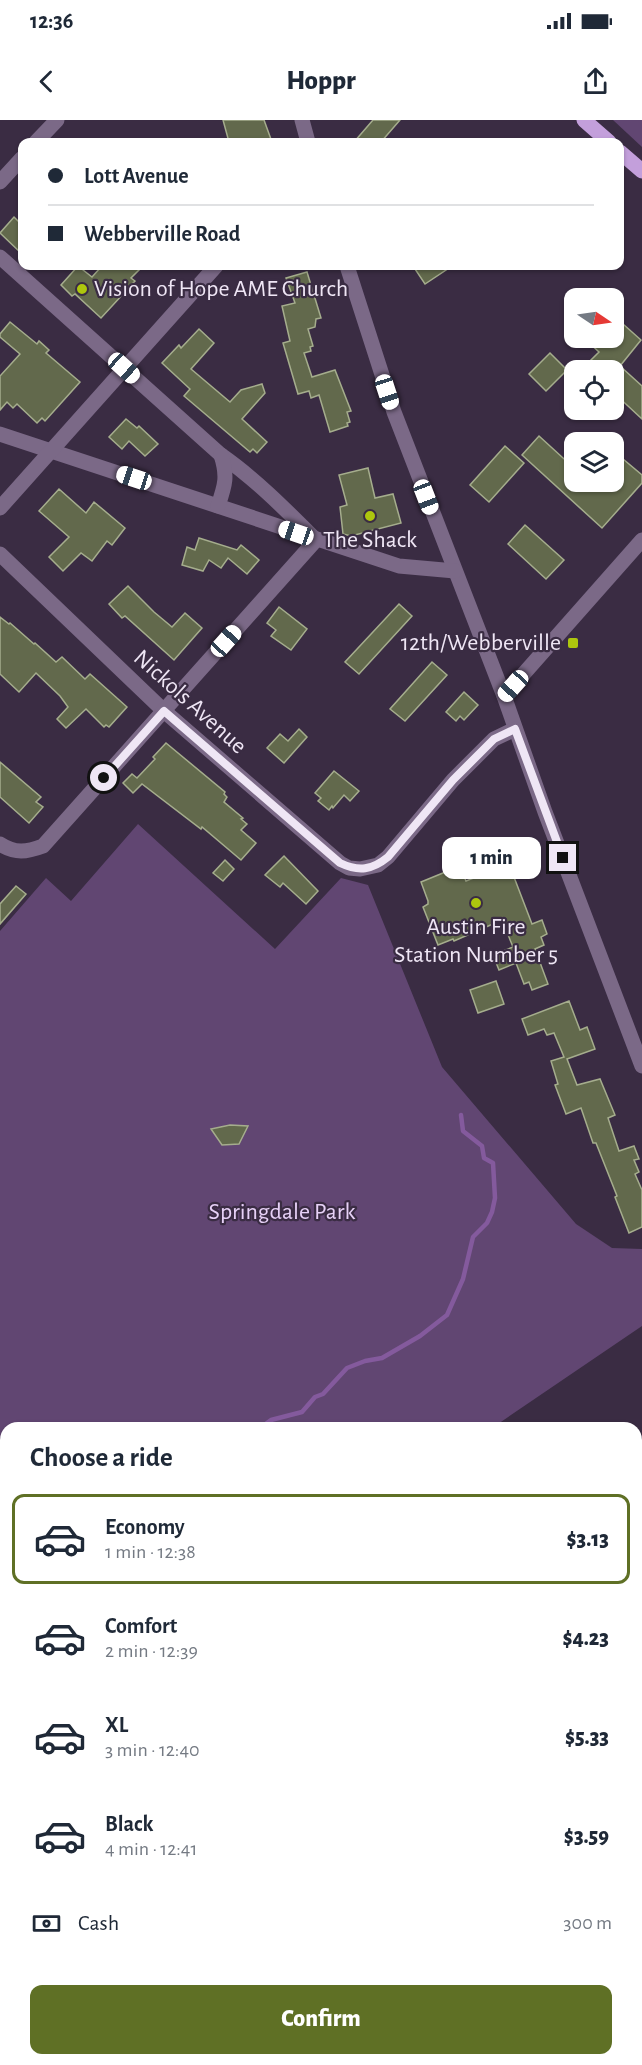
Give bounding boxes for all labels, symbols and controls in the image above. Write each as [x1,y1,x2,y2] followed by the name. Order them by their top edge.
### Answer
[30,10,73,32] text: 12:36
[30,65,63,98] icon: back
[579,65,612,98] icon: share
[286,67,356,94] text: Hoppr
[84,165,189,187] text: Lott Avenue
[84,223,240,245] text: Webberville Road
[94,277,348,301] place label: Vision of Hope AME Church
[75,282,89,296] marker: Vision of Hope AME Church
[564,288,624,348] north arrow
[564,288,624,492] map controls
[105,349,143,387] car
[564,360,624,420] button: locate
[373,372,401,412] car
[564,432,624,492] button: layers
[114,464,154,492] car
[411,477,441,517] car
[363,509,377,523] marker: The Shack
[276,519,316,547] car
[323,528,417,552] place label: The Shack
[207,622,245,660] car
[401,631,561,655] place label: 12th/Webberville
[566,636,580,650] marker: 12th/Webberville
[129,645,251,759] street label: Nickols Avenue
[494,667,532,705] car
[90,764,117,791] route start
[443,837,542,879] callout: 1 min
[549,844,576,871] route end
[470,848,513,868] text: 1 min
[469,896,483,910] marker: Austin Fire Station Number 5
[394,915,558,967] place label: Austin Fire Station Number 5
[209,1200,355,1224] park label: Springdale Park
[30,1444,173,1471] text: Choose a ride
[33,1512,87,1566] icon: car
[105,1516,185,1538] text: Economy
[566,1528,609,1550] text: $3.13
[105,1542,196,1562] text: 1 min · 12:38
[33,1611,87,1665] icon: car
[105,1615,177,1637] text: Comfort
[562,1627,609,1649] text: $4.23
[105,1641,198,1661] text: 2 min · 12:39
[33,1710,87,1764] icon: car
[105,1714,128,1736] text: XL
[565,1726,609,1748] text: $5.33
[105,1740,200,1760] text: 3 min · 12:40
[33,1809,87,1863] icon: car
[105,1813,153,1835] text: Black
[564,1825,609,1847] text: $3.59
[105,1839,197,1859] text: 4 min · 12:41
[30,1907,63,1940] icon: cash
[78,1912,119,1934] text: Cash
[563,1913,612,1933] text: 300 m
[30,1985,612,2054] button: Confirm

